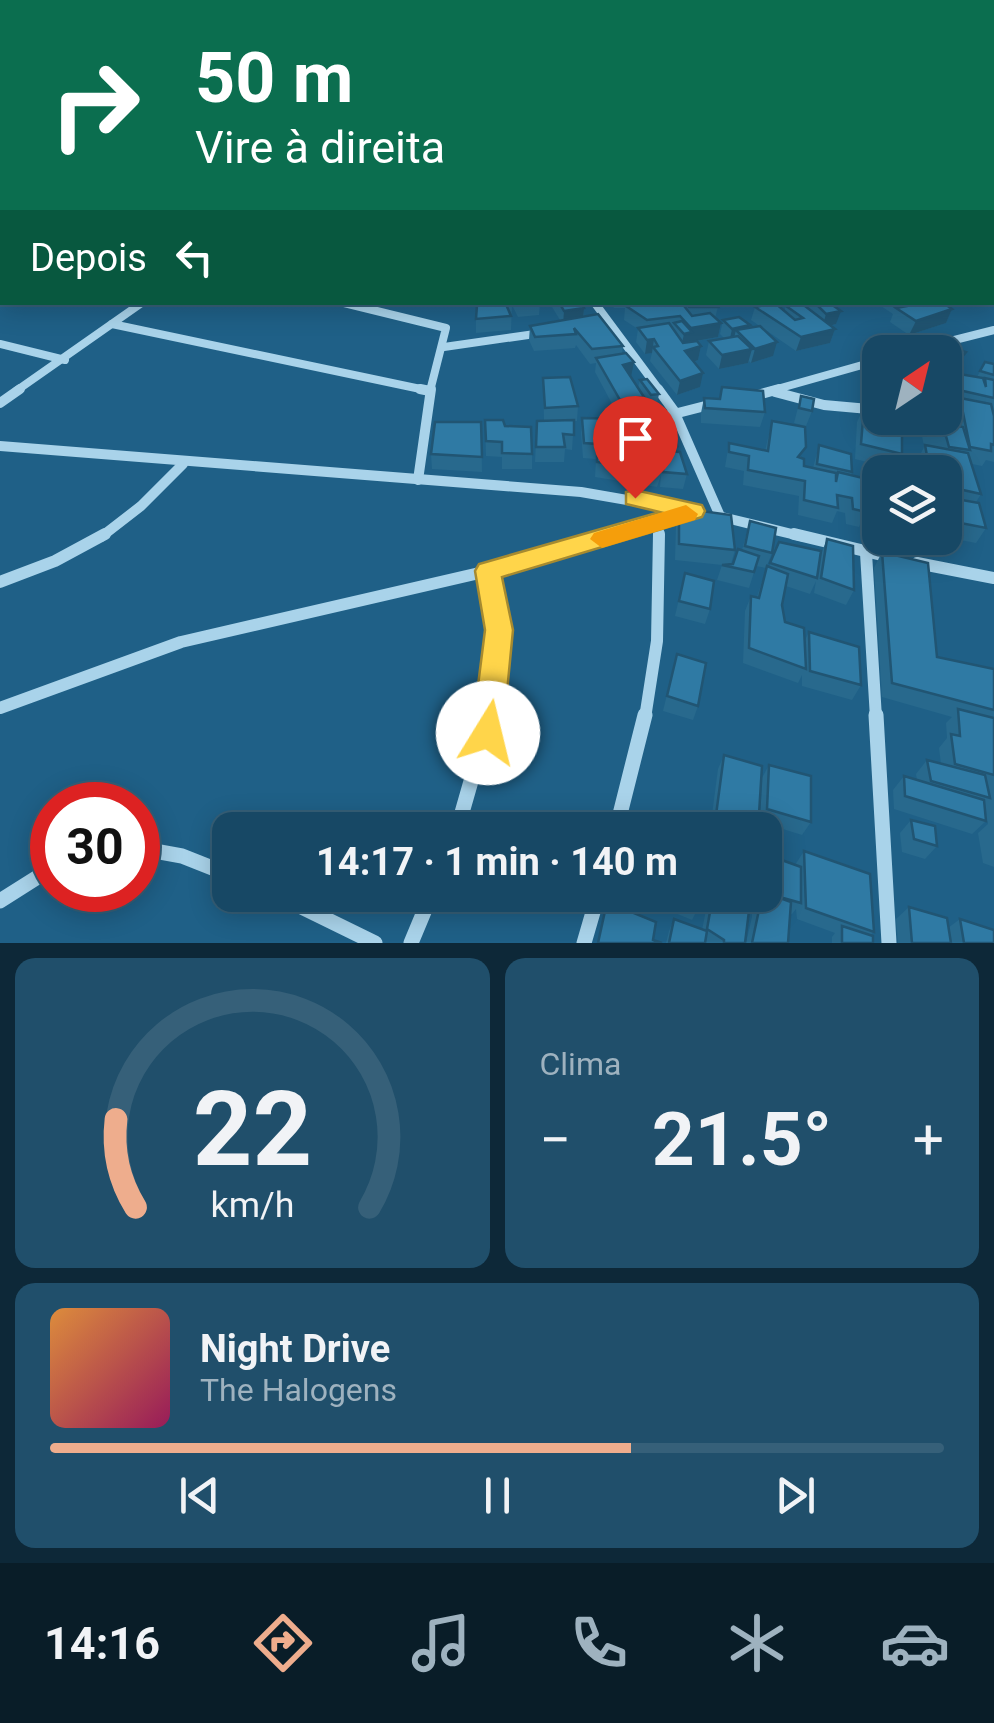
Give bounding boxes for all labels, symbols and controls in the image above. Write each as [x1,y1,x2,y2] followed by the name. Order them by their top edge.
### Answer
[195,37,353,119] text: 50 m
[30,40,160,170] icon: right
[195,121,445,174] text: Vire à direita
[167,230,222,285] icon: left
[30,236,147,280] text: Depois
[862,335,962,435] north arrow
[862,335,962,555] map controls
[593,396,678,499] pin
[608,411,663,466] icon: arrive
[862,455,962,555] button: layers
[436,681,540,785] position arrow
[30,782,160,912] speed limit sign: 30
[316,840,678,884] text: 14:17 · 1 min · 140 m
[540,1045,621,1083] text: Clima
[193,1069,312,1190] text: 22
[652,1095,832,1183] text: 21.5°
[540,1108,571,1172] text: −
[913,1108,944,1172] text: +
[210,1184,294,1226] text: km/h
[200,1327,390,1371] text: Night Drive
[200,1371,397,1409] text: The Halogens
[172,1468,227,1523] icon: previous
[470,1468,525,1523] icon: pause
[768,1468,823,1523] icon: next
[248,1608,318,1678] icon: directions
[406,1608,476,1678] icon: music
[564,1608,634,1678] icon: phone
[722,1608,792,1678] icon: climate
[880,1608,950,1678] icon: car
[44,1617,160,1670] text: 14:16

